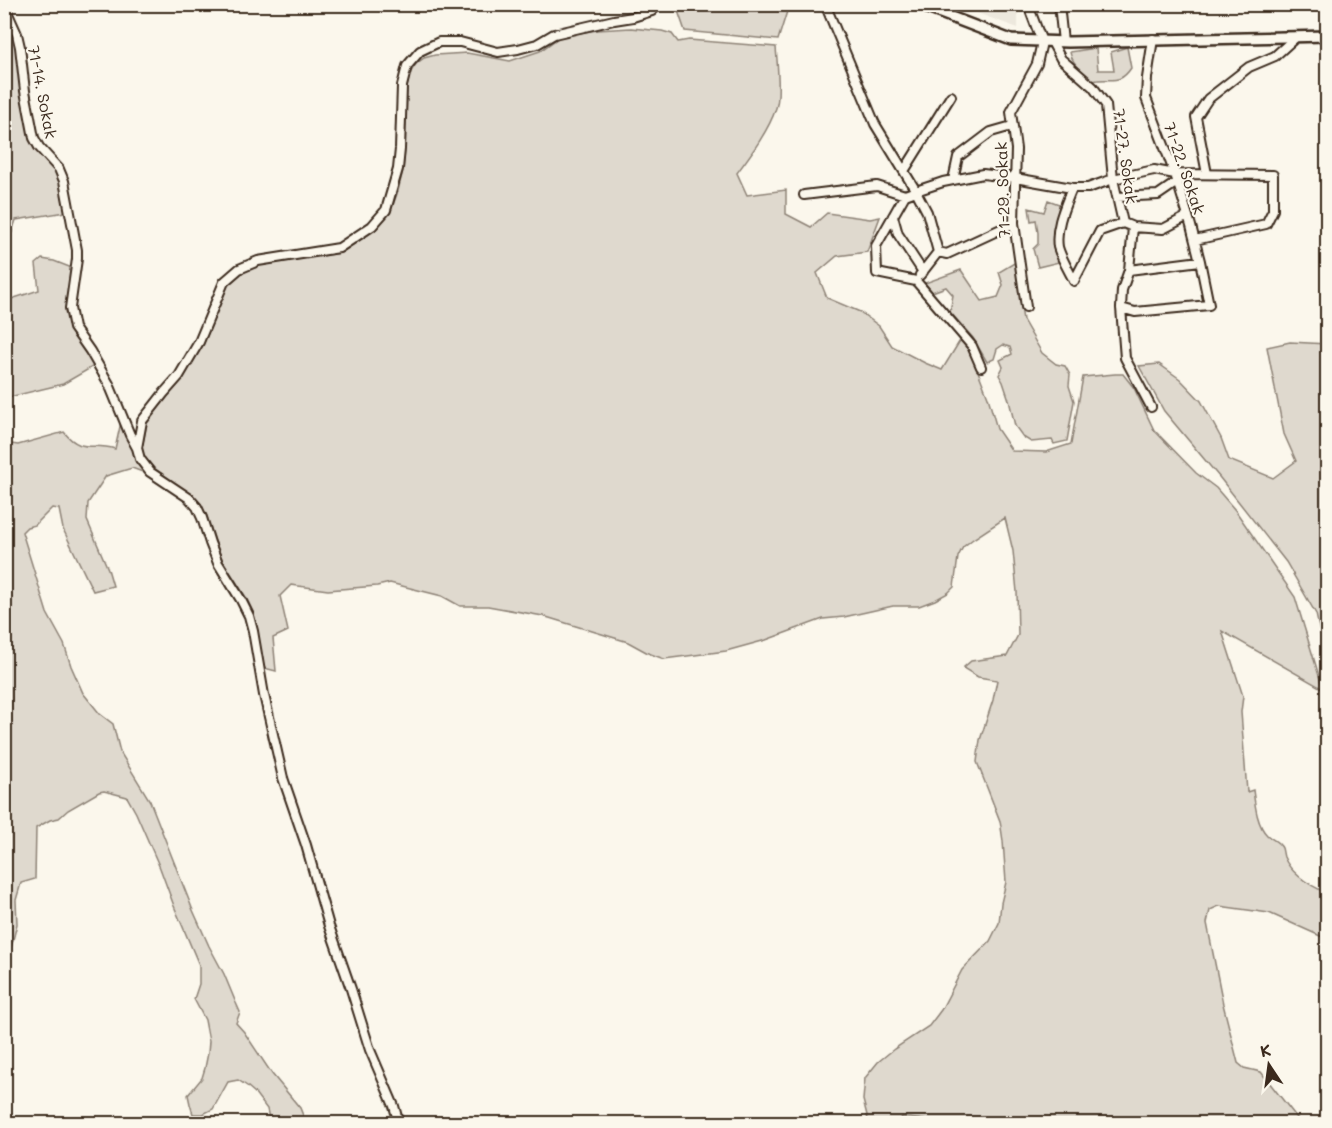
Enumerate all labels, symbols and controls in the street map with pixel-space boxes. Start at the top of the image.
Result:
street label: 71-14. Sokak [24,44,62,140]
street label: 71-27. Sokak [1109,107,1143,205]
street label: 71-22. Sokak [1159,119,1211,217]
street label: 71-29. Sokak [990,141,1014,239]
north arrow [1239,1035,1299,1095]
text: K [1258,1038,1273,1061]

